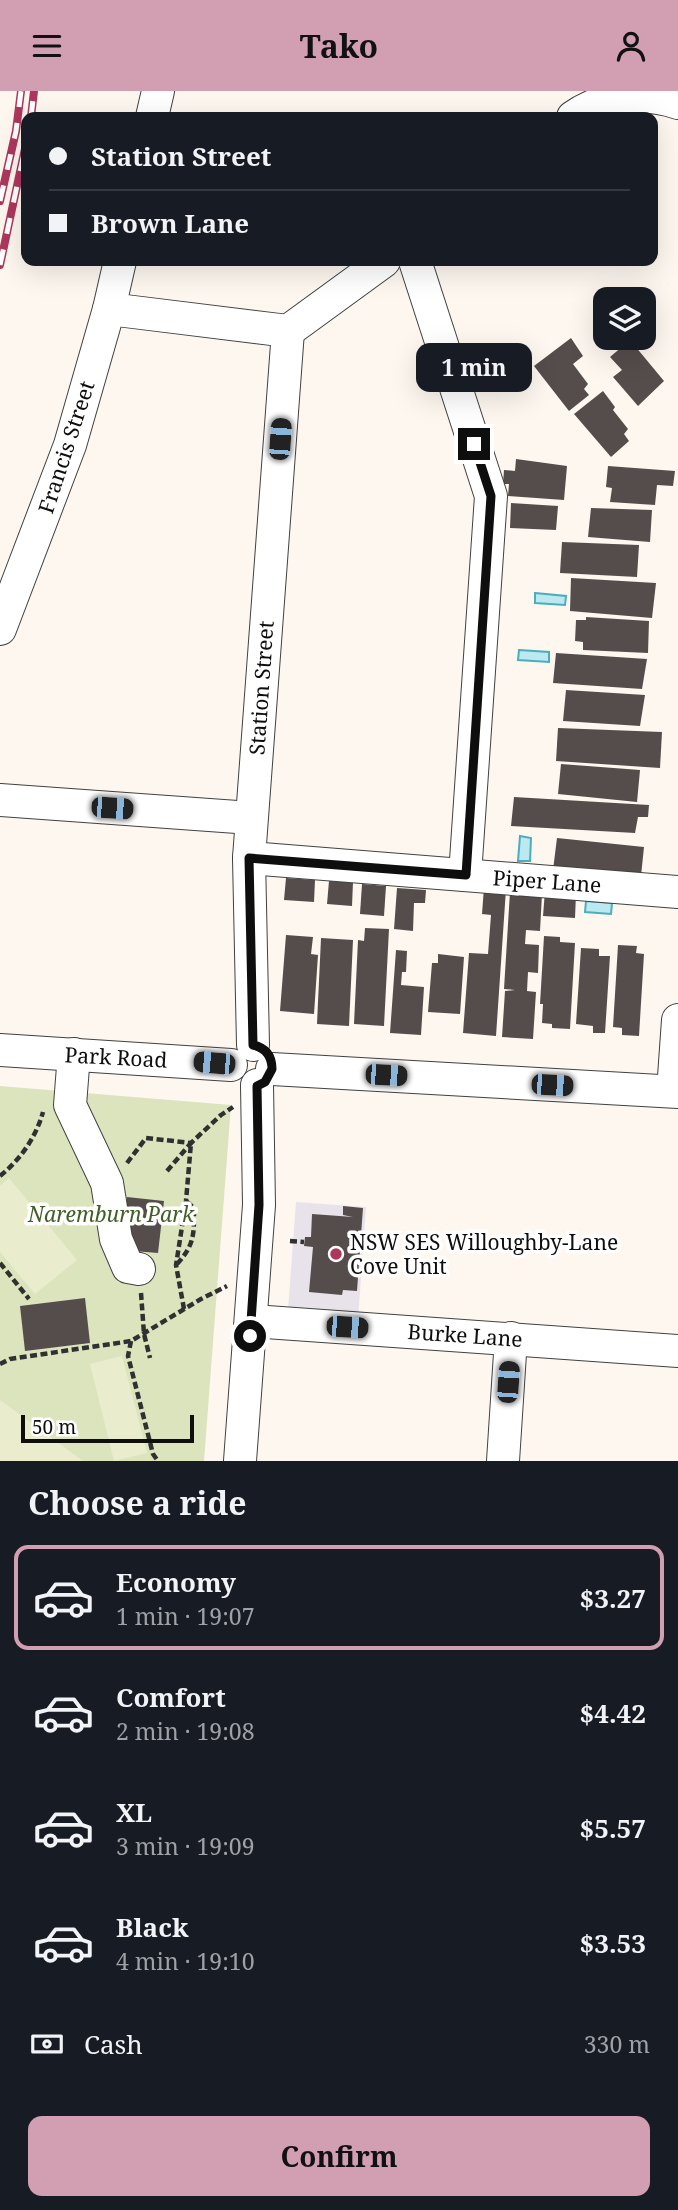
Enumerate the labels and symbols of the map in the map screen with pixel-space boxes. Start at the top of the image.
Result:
callout: 1 min [416,343,532,391]
street label: Francis Street [31,377,101,517]
car [269,417,292,461]
route end [458,428,490,460]
street label: Station Street [242,620,280,756]
car [91,796,134,820]
street label: Piper Lane [492,863,602,899]
street label: Park Road [64,1040,168,1074]
car [193,1051,236,1075]
car [365,1063,408,1087]
car [531,1073,574,1097]
park label: Naremburn Park [27,1200,195,1228]
place label: NSW SES Willoughby-Lane Cove Unit [350,1228,618,1280]
marker: NSW SES Willoughby-Lane Cove Unit [328,1246,344,1262]
car [326,1315,369,1339]
street label: Burke Lane [407,1317,523,1353]
route start [234,1320,266,1352]
car [497,1360,520,1404]
scale bar [21,1412,194,1444]

